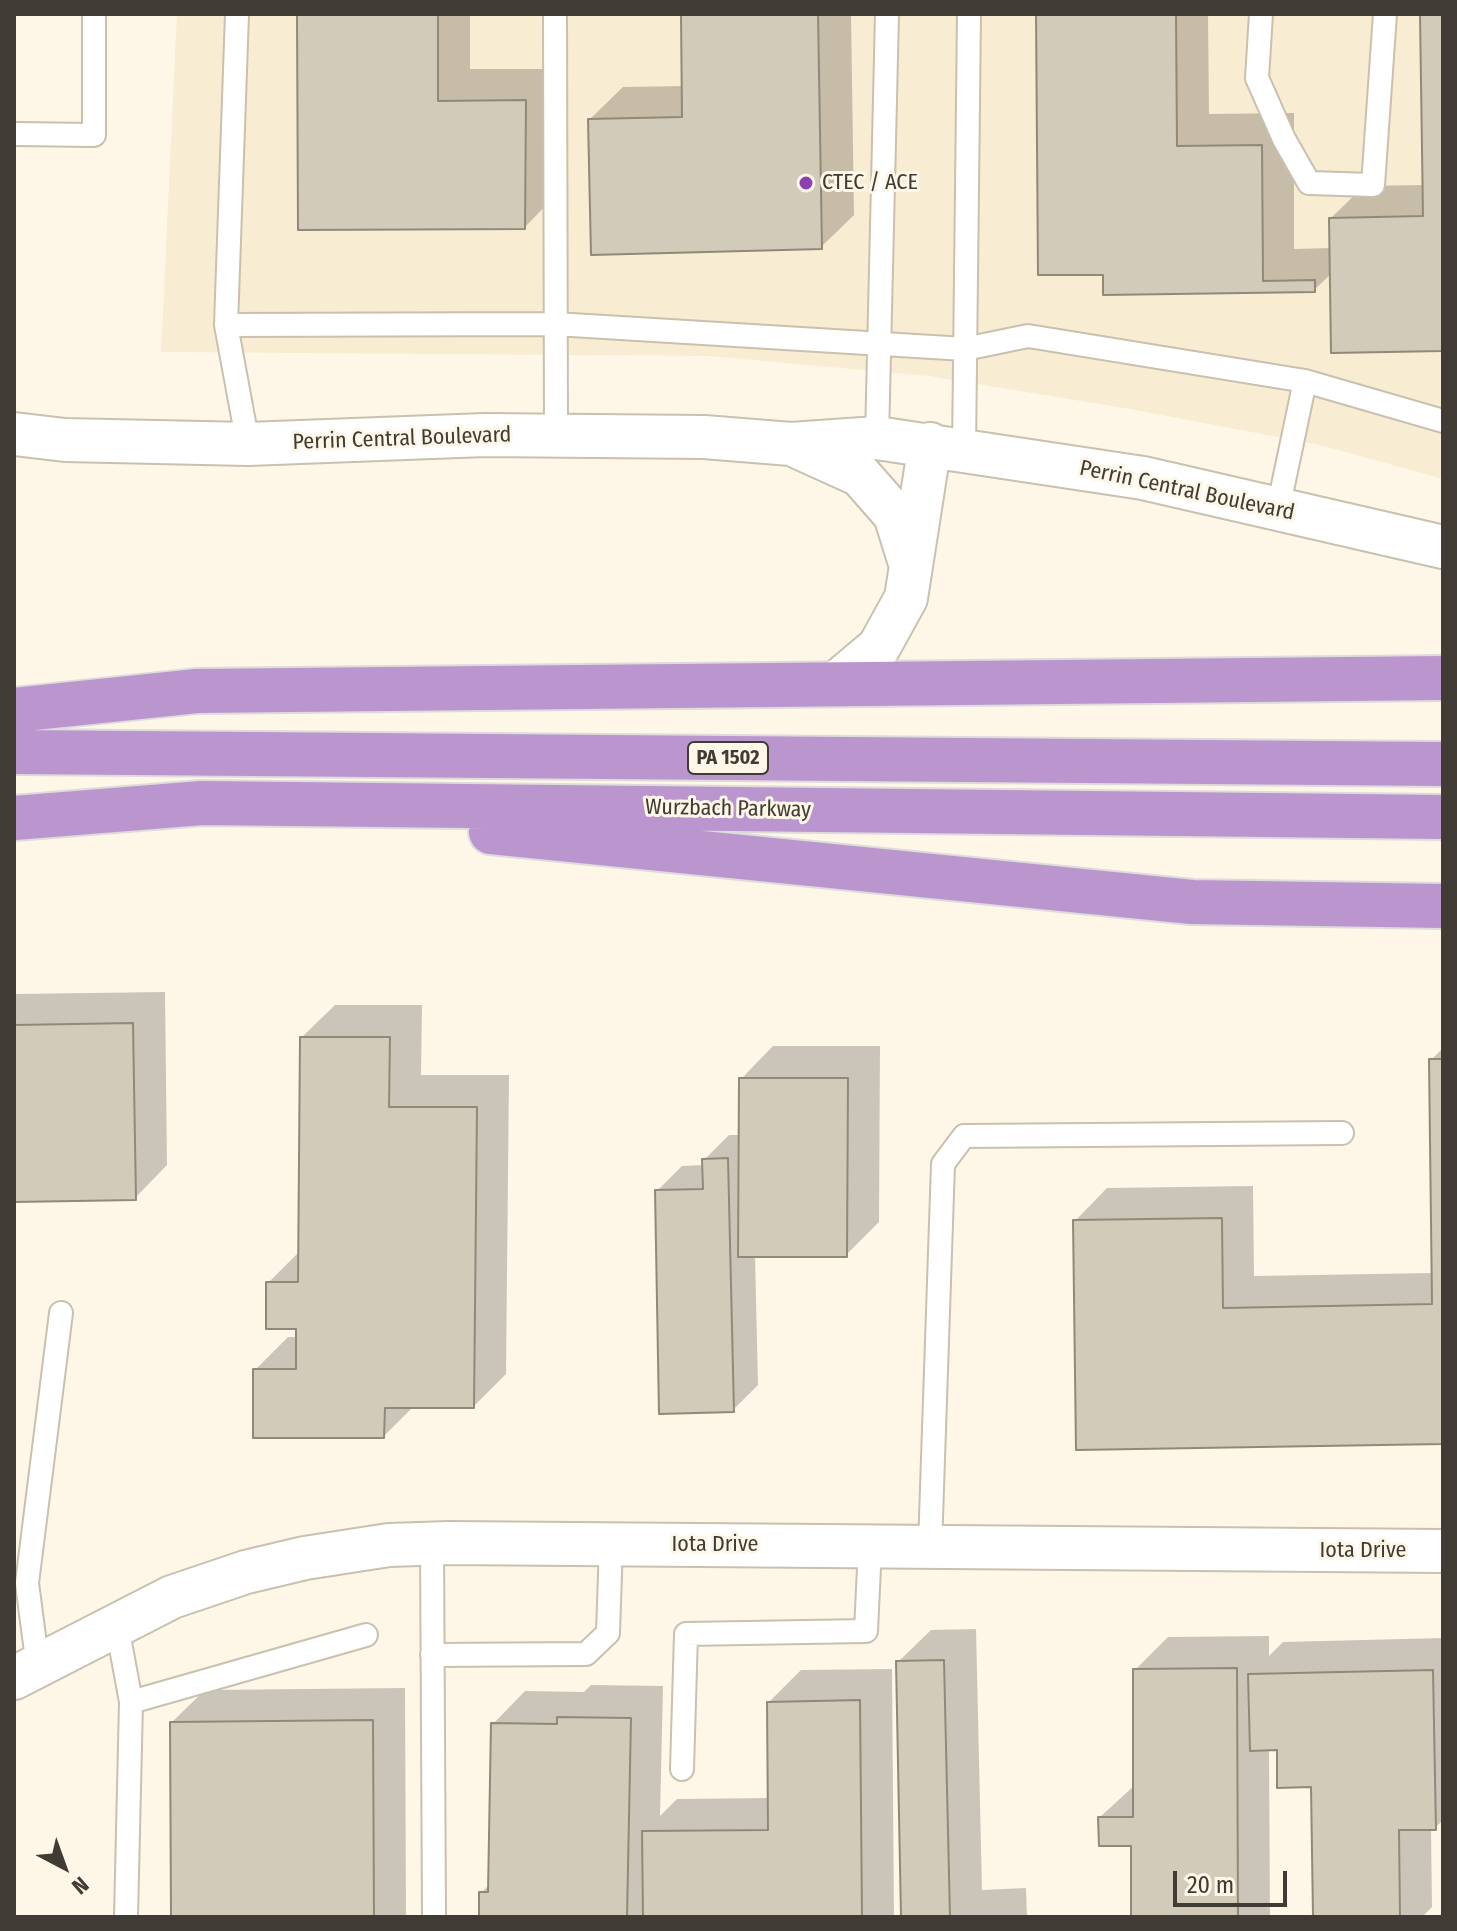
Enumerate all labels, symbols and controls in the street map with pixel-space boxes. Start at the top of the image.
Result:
place label: CTEC / ACE [822,170,918,196]
marker: CTEC / ACE [797,174,815,192]
street label: Perrin Central Boulevard [292,422,512,456]
street label: Perrin Central Boulevard [1077,455,1297,527]
road number: PA 1502 [688,742,768,774]
street label: Wurzbach Parkway [645,794,811,824]
street label: Iota Drive [672,1532,758,1558]
street label: Iota Drive [1320,1538,1406,1564]
north arrow [24,1827,104,1907]
scale bar [1177,1855,1291,1905]
text: N [66,1871,94,1900]
text: 20 m [1187,1871,1234,1899]

